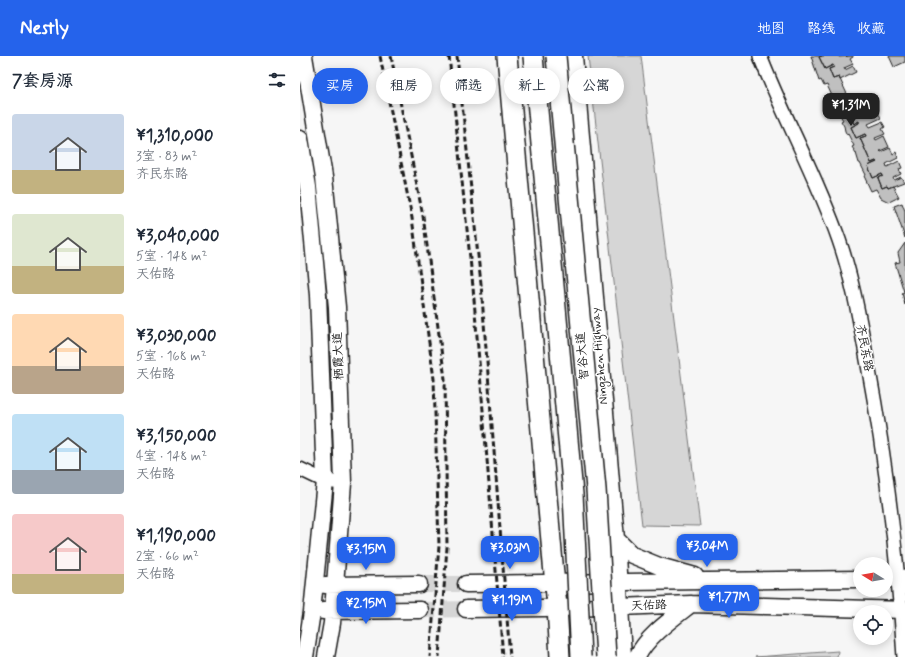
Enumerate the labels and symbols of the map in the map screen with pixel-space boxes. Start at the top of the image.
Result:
pin: ¥1.31M [818,93,884,127]
street label: Ningzhen Highway [588,307,613,405]
street label: 齐民东路 [852,323,876,373]
street label: 智谷大道 [573,331,593,381]
street label: 栖霞大道 [330,332,348,380]
pin: ¥3.04M [674,534,740,568]
pin: ¥3.03M [477,536,543,570]
pin: ¥3.15M [333,537,399,571]
north arrow [853,557,893,597]
pin: ¥1.77M [696,585,762,619]
pin: ¥1.19M [479,588,545,622]
pin: ¥2.15M [333,591,399,625]
street label: 天佑路 [631,597,667,615]

